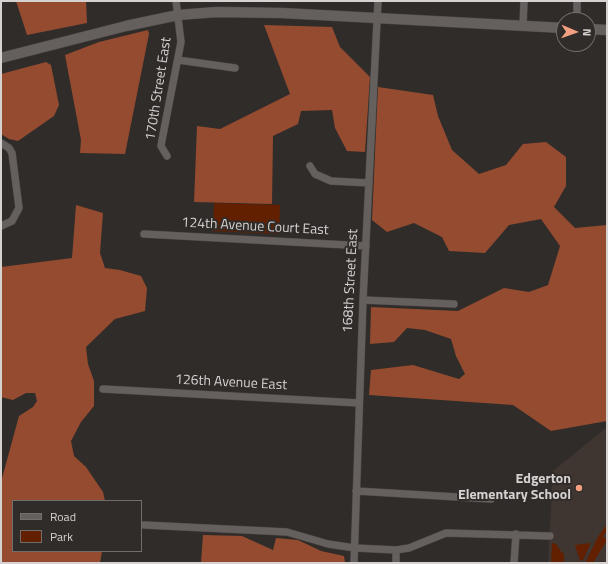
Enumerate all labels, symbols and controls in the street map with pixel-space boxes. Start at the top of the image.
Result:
north arrow [556,12,596,52]
text: N [579,28,595,36]
street label: 170th Street East [143,36,175,142]
street label: 124th Avenue Court East [181,215,329,239]
street label: 168th Street East [340,228,362,334]
street label: 126th Avenue East [175,372,287,394]
place label: Edgerton Elementary School [458,472,571,504]
marker: Edgerton Elementary School [574,483,584,493]
legend [12,500,142,552]
text: Road [50,507,76,526]
text: Park [50,527,73,546]

